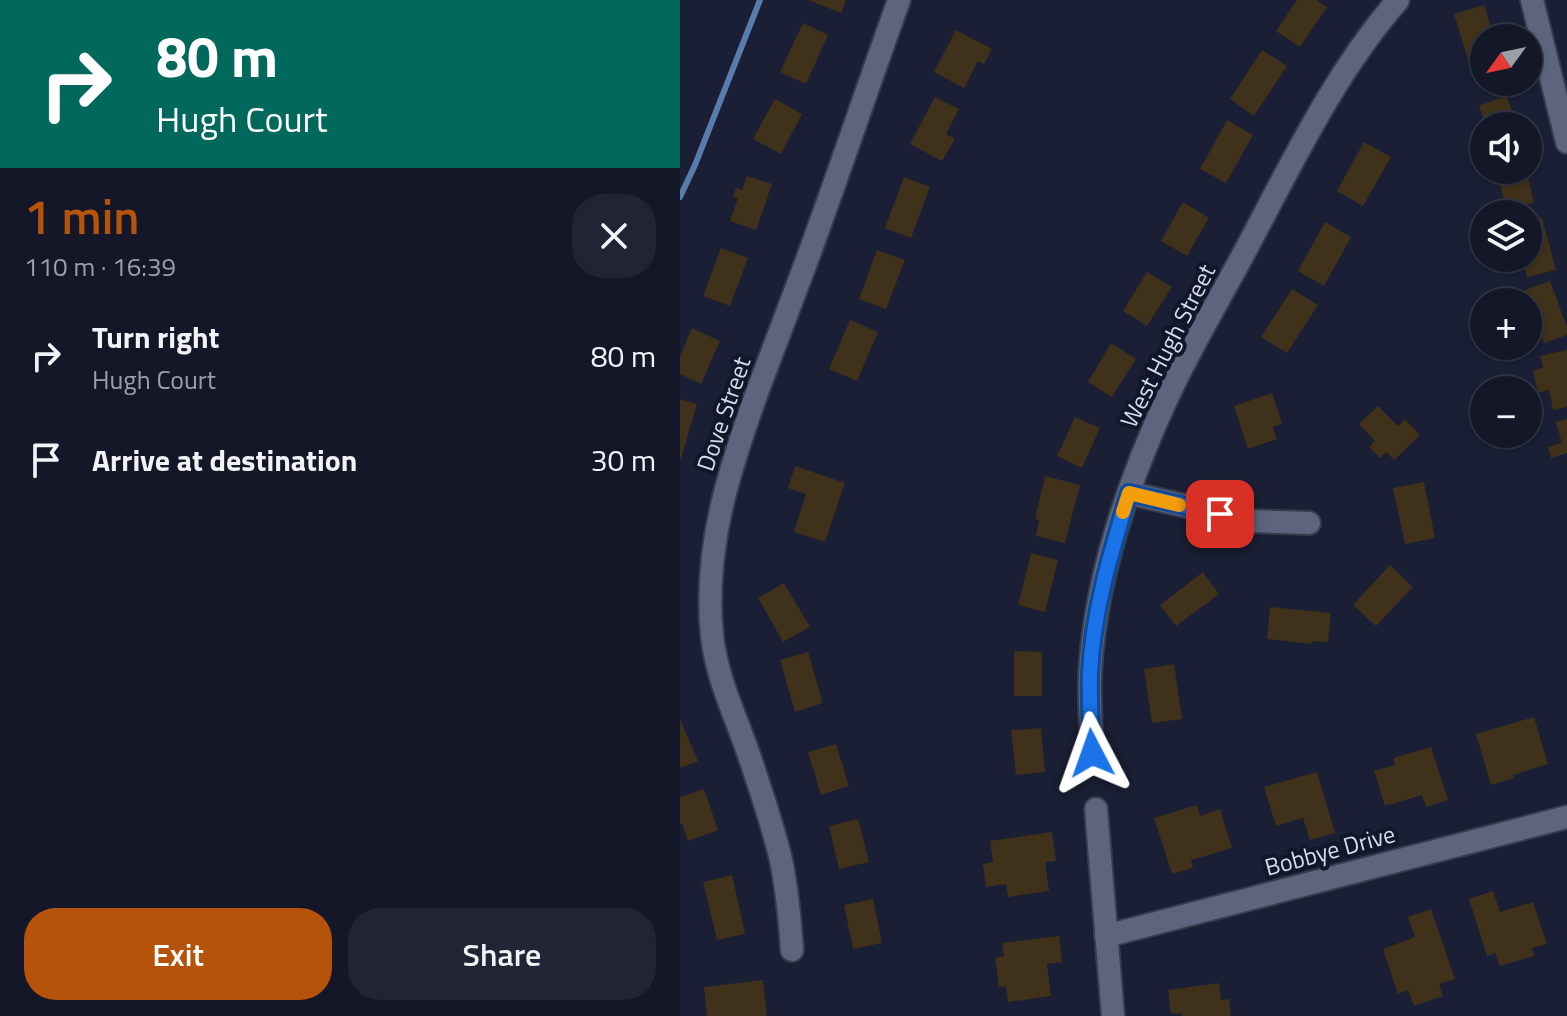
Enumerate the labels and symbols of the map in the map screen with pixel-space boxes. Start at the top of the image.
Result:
north arrow [1470,24,1542,96]
street label: West Hugh Street [1110,257,1224,434]
street label: Dove Street [687,351,760,476]
pin [1186,480,1254,548]
position arrow [1050,711,1134,795]
street label: Bobbye Drive [1260,815,1399,885]

